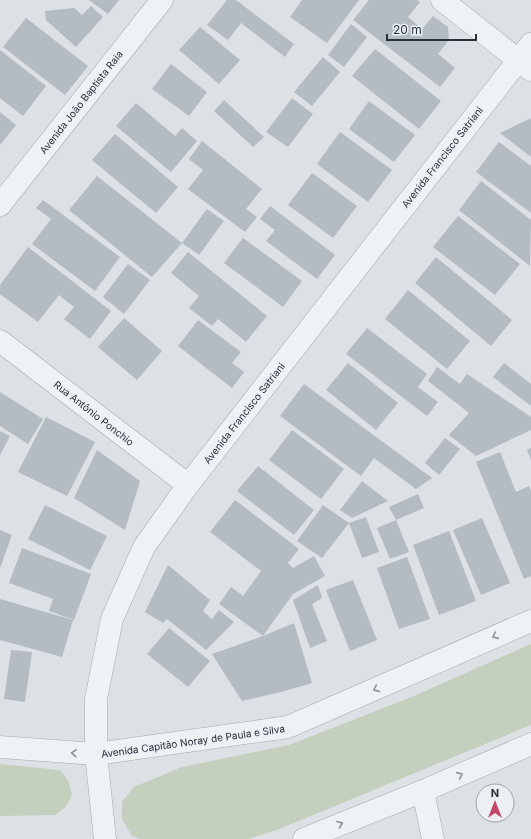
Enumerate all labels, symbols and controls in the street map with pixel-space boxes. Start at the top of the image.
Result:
scale bar [387,16,476,42]
text: 20 m [393,22,422,37]
street label: Avenida João Baptista Raia [37,48,125,156]
street label: Avenida Francisco Satriani [399,104,485,210]
street label: Avenida Francisco Satriani [201,360,287,466]
street label: Rua Antônio Ponchio [52,378,136,448]
one-way arrow [492,631,500,639]
one-way arrow [373,684,381,692]
street label: Avenida Capitão Noray de Paula e Silva [100,722,286,760]
one-way arrow [71,748,77,757]
one-way arrow [456,772,464,780]
north arrow [475,783,515,823]
text: N [491,786,499,800]
one-way arrow [337,821,344,829]

